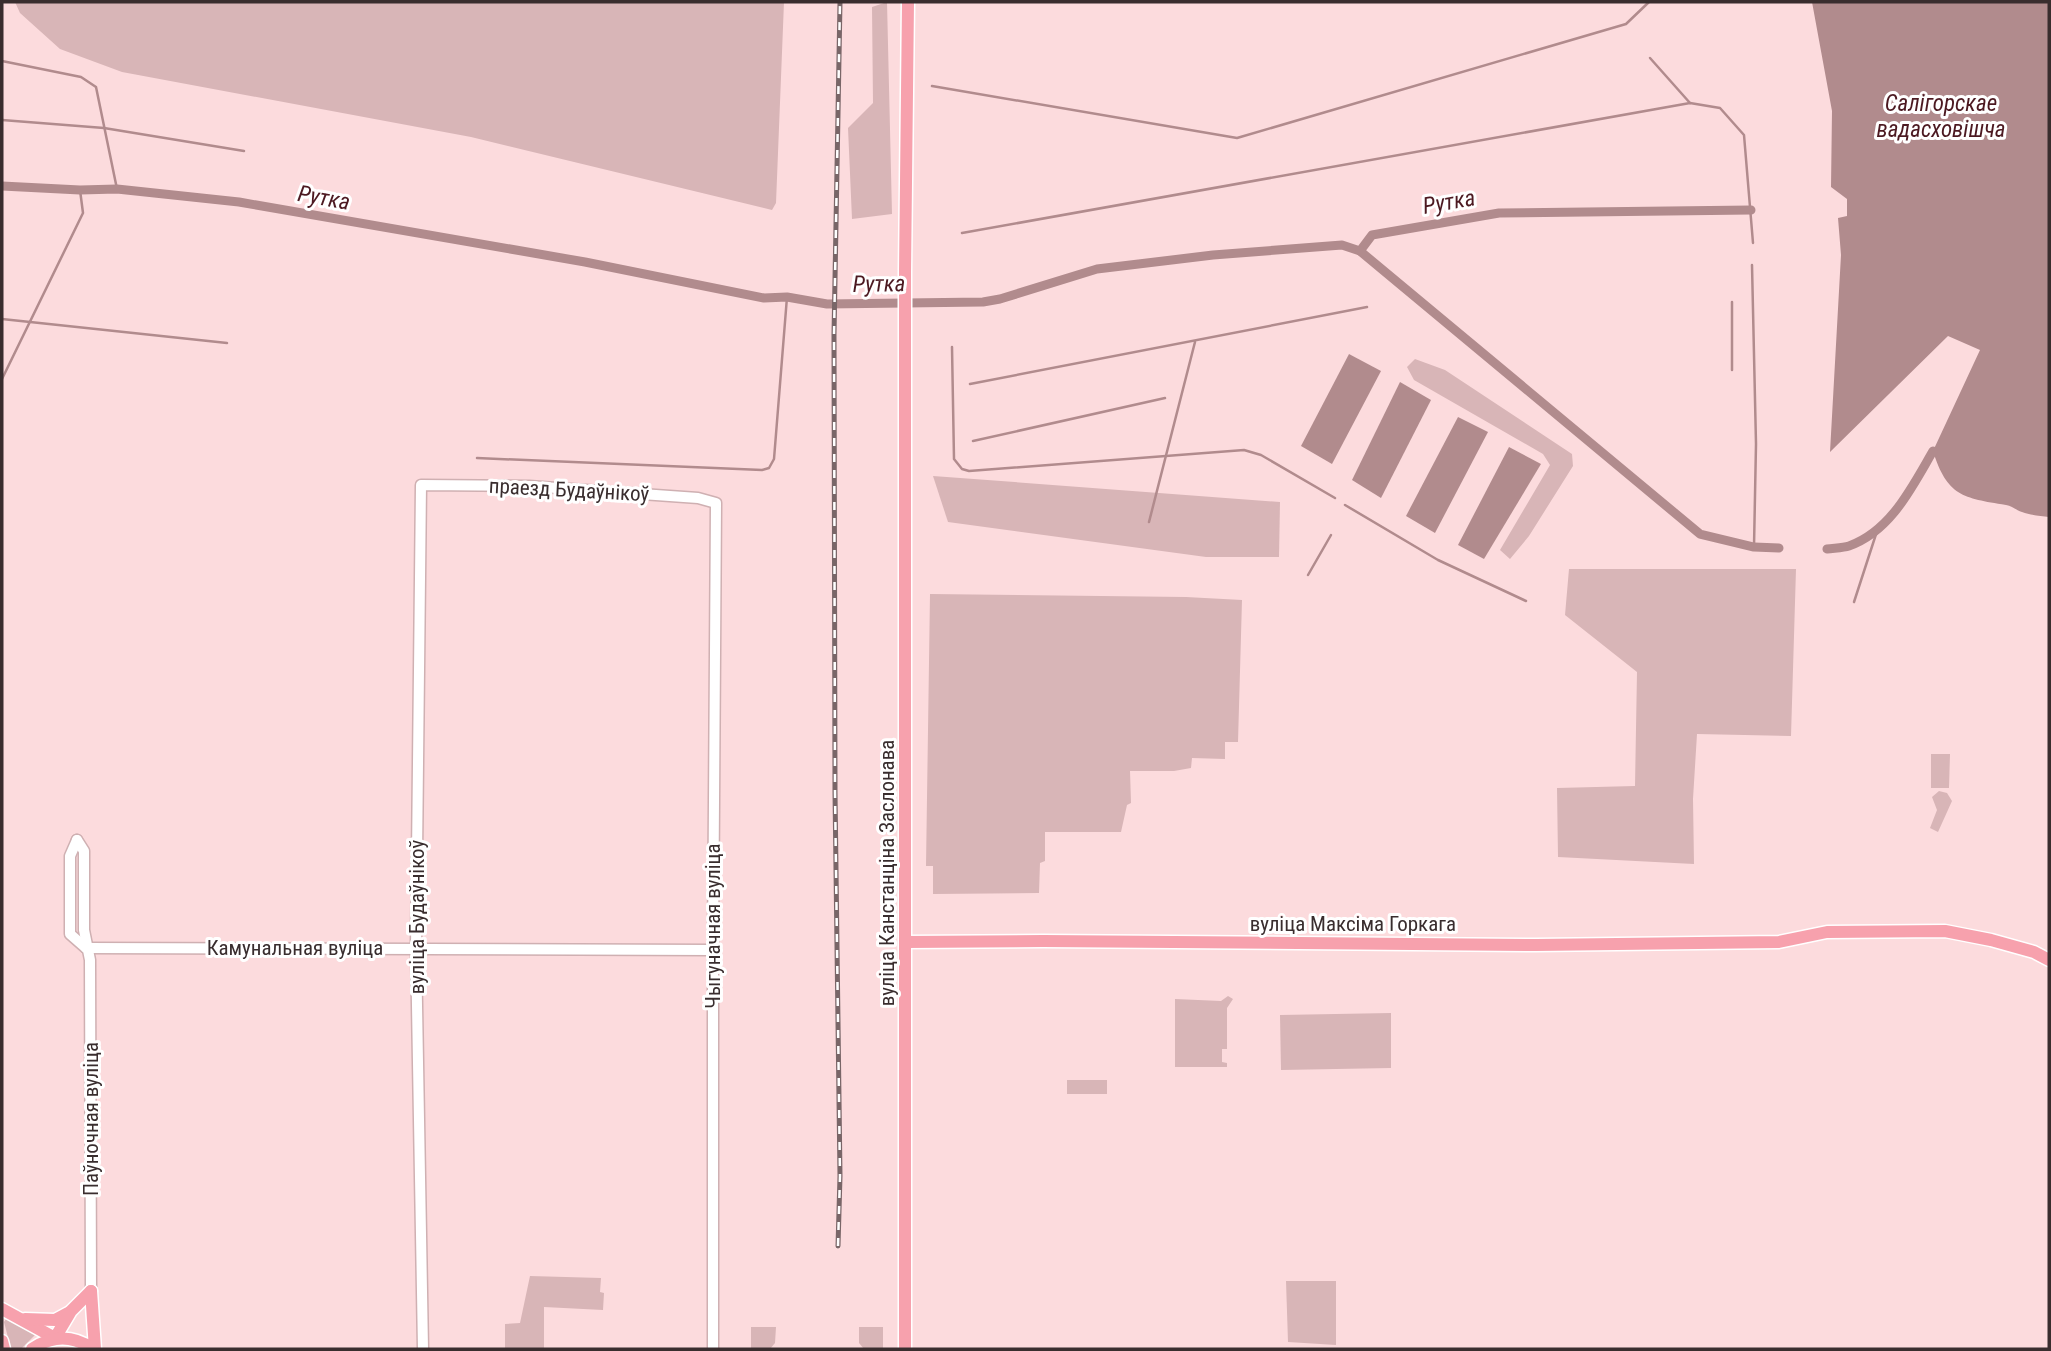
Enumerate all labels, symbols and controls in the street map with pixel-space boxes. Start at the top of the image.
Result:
water label: Салігорскае вадасховішча [1876,90,2006,143]
water label: Рутка [296,180,352,216]
water label: Рутка [1421,184,1477,220]
water label: Рутка [852,270,906,298]
street label: праезд Будаўнікоў [488,474,650,506]
street label: вуліца Канстанціна Заслонава [875,740,899,1006]
street label: вуліца Будаўнікоў [405,840,429,994]
street label: Чыгуначная вуліца [701,843,725,1009]
street label: вуліца Максіма Горкага [1250,912,1456,936]
street label: Камунальная вуліца [207,936,383,960]
street label: Паўночная вуліца [79,1042,103,1196]

